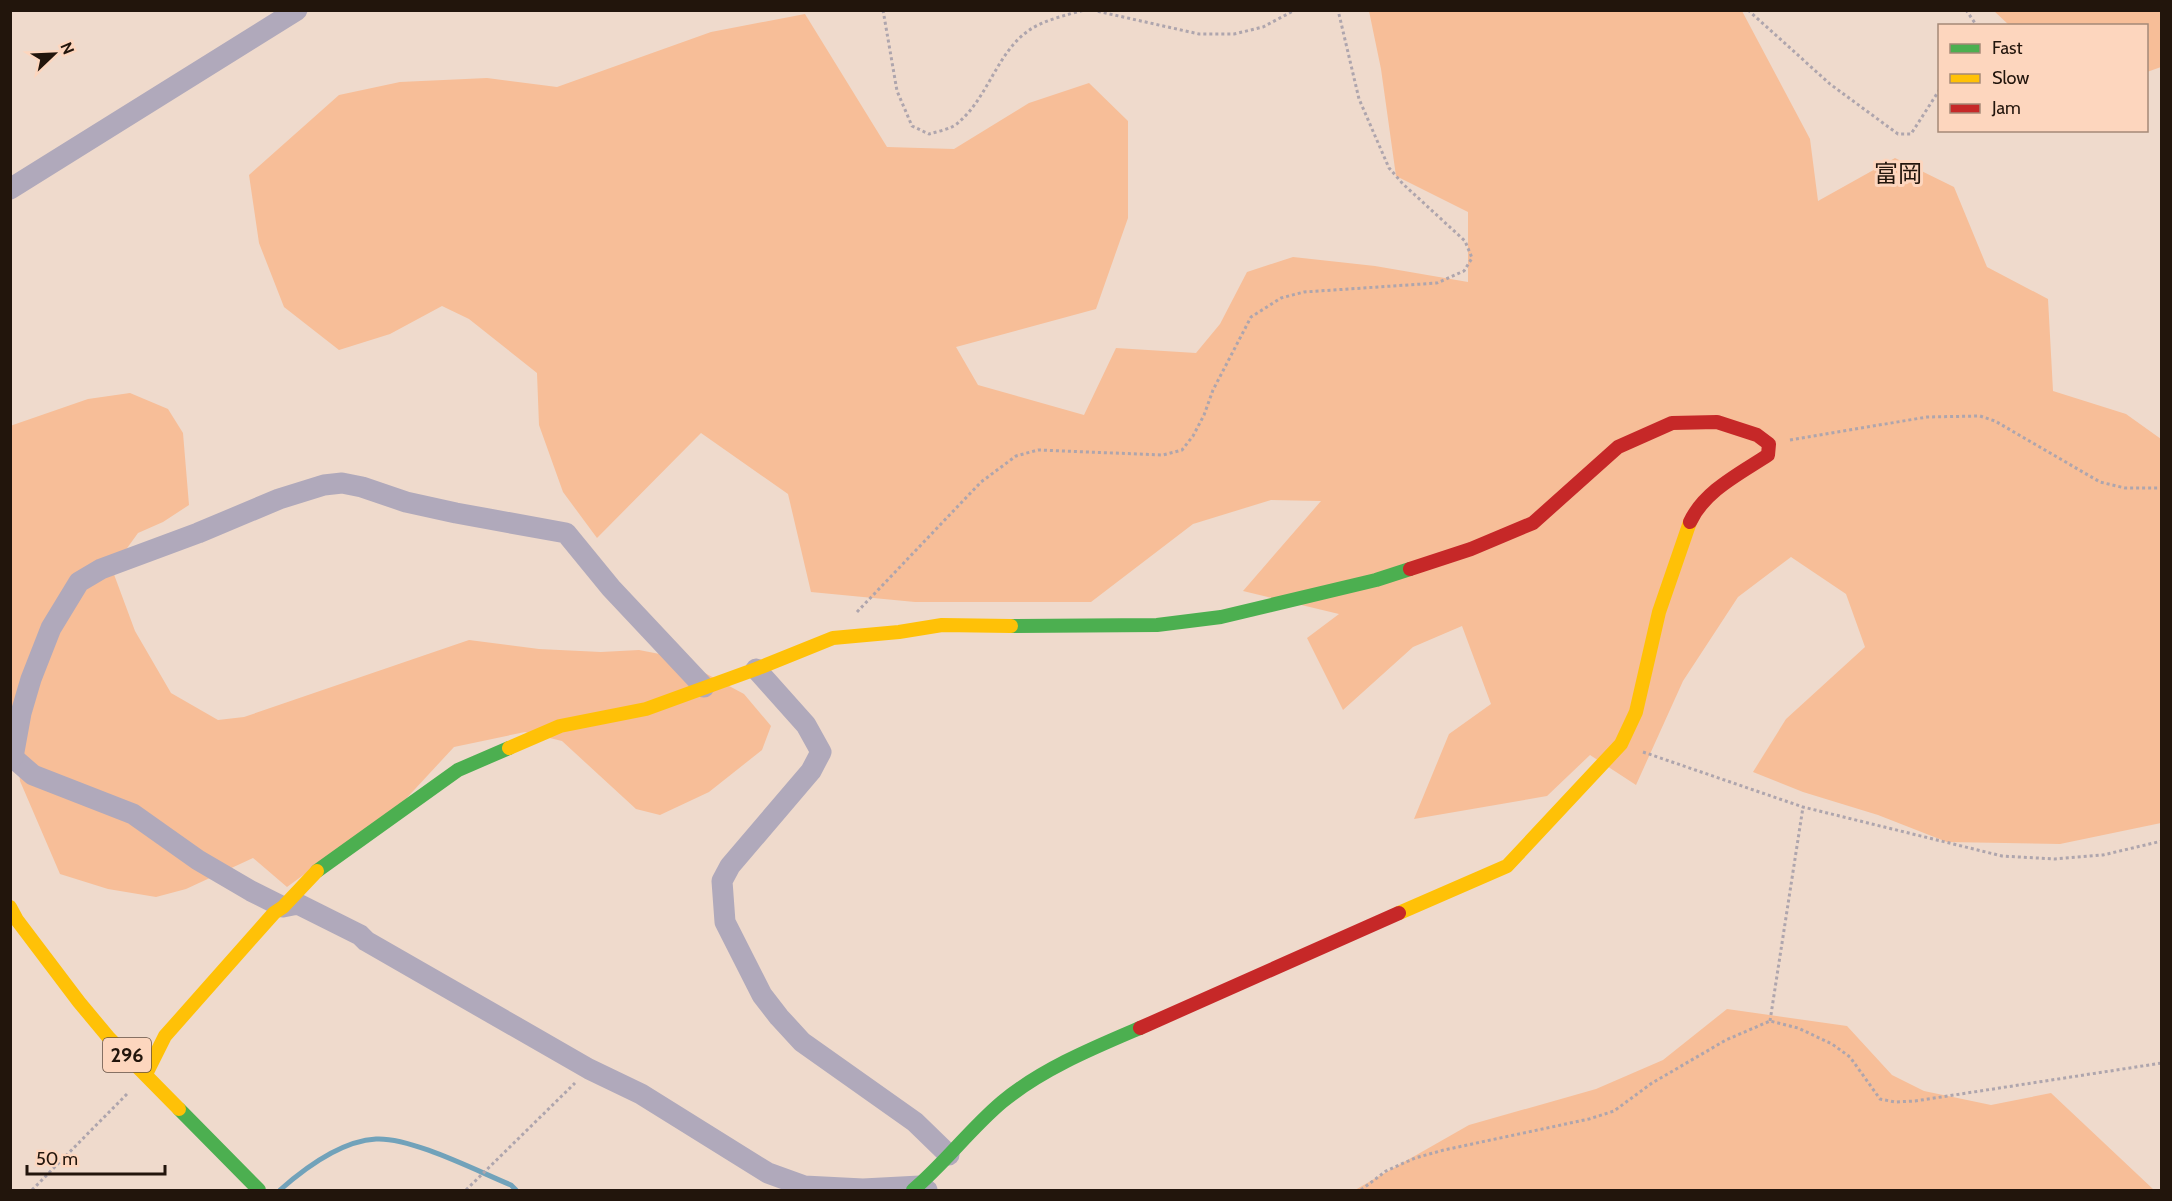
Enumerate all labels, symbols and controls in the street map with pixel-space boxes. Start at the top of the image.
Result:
north arrow [24,24,84,84]
legend [1938,24,2148,132]
text: Fast [1992,37,2023,59]
text: N [56,39,78,57]
text: Slow [1992,67,2029,89]
text: Jam [1991,97,2021,119]
district label: 富岡 [1874,159,1922,188]
road number: 296 [103,1038,151,1072]
scale bar [27,1138,165,1176]
text: 50 m [36,1148,78,1170]

